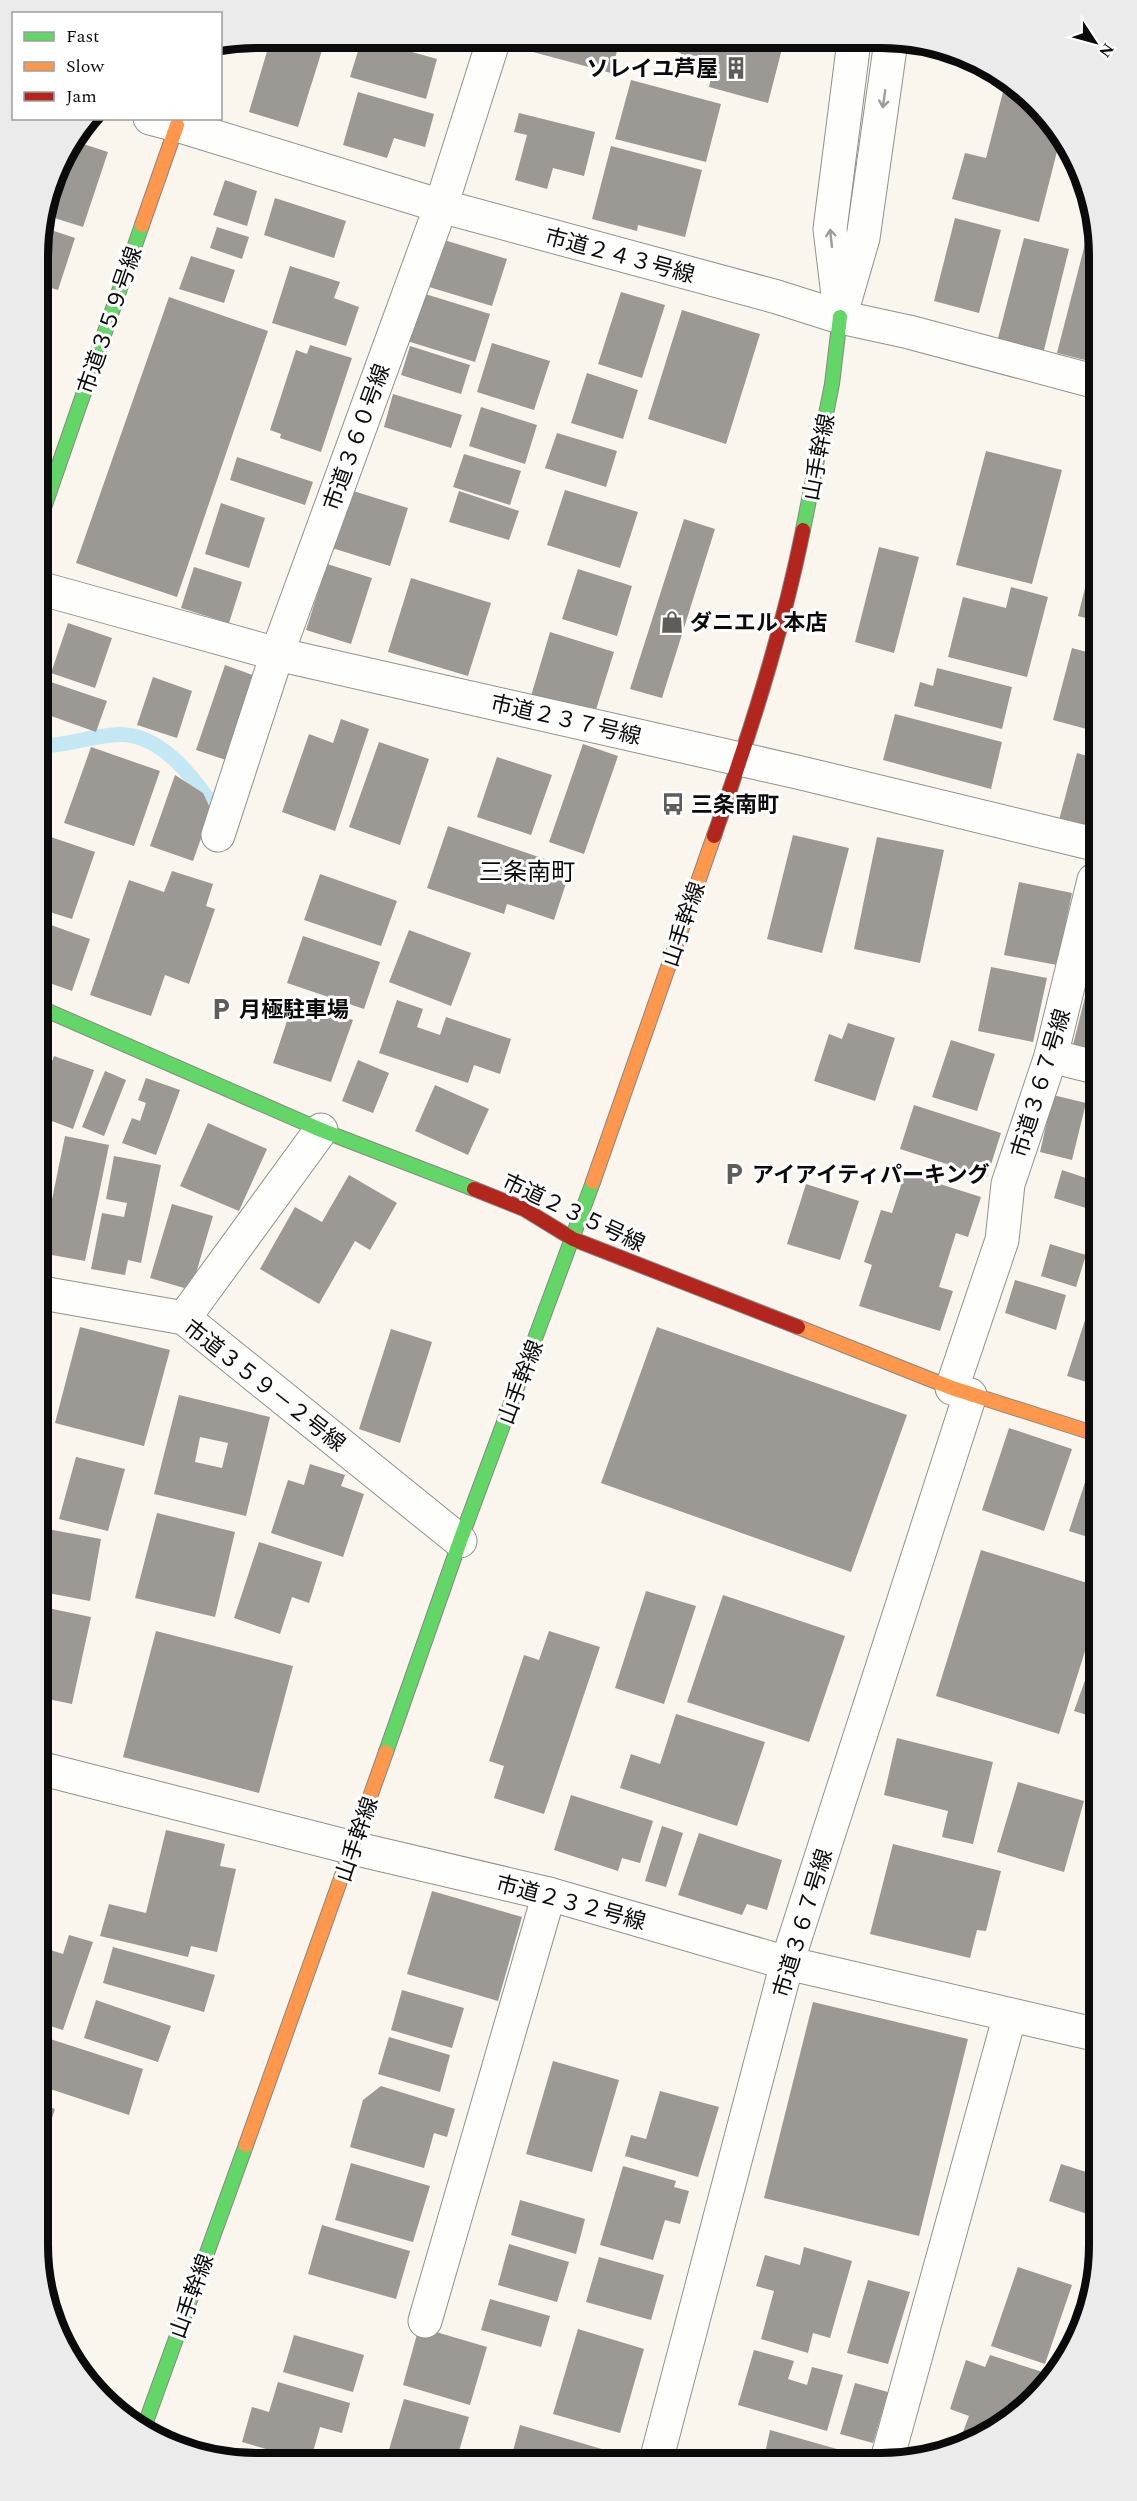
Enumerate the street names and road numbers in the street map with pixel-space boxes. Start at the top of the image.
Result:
street label: 市道２４３号線 [541,221,698,292]
street label: 市道３５９号線 [70,242,151,399]
street label: 市道３６０号線 [316,360,399,516]
street label: 山手幹線 [795,411,844,504]
street label: 市道２３７号線 [487,687,644,754]
street label: 山手幹線 [654,878,714,971]
street label: 市道３６７号線 [1003,1005,1080,1162]
street label: 市道２３５号線 [497,1166,650,1261]
street label: 市道３５９－２号線 [176,1312,352,1460]
street label: 山手幹線 [490,1336,553,1430]
street label: 山手幹線 [327,1793,387,1886]
street label: 市道３６７号線 [765,1845,842,2002]
street label: 市道２３２号線 [492,1868,649,1939]
street label: 山手幹線 [162,2250,223,2344]

